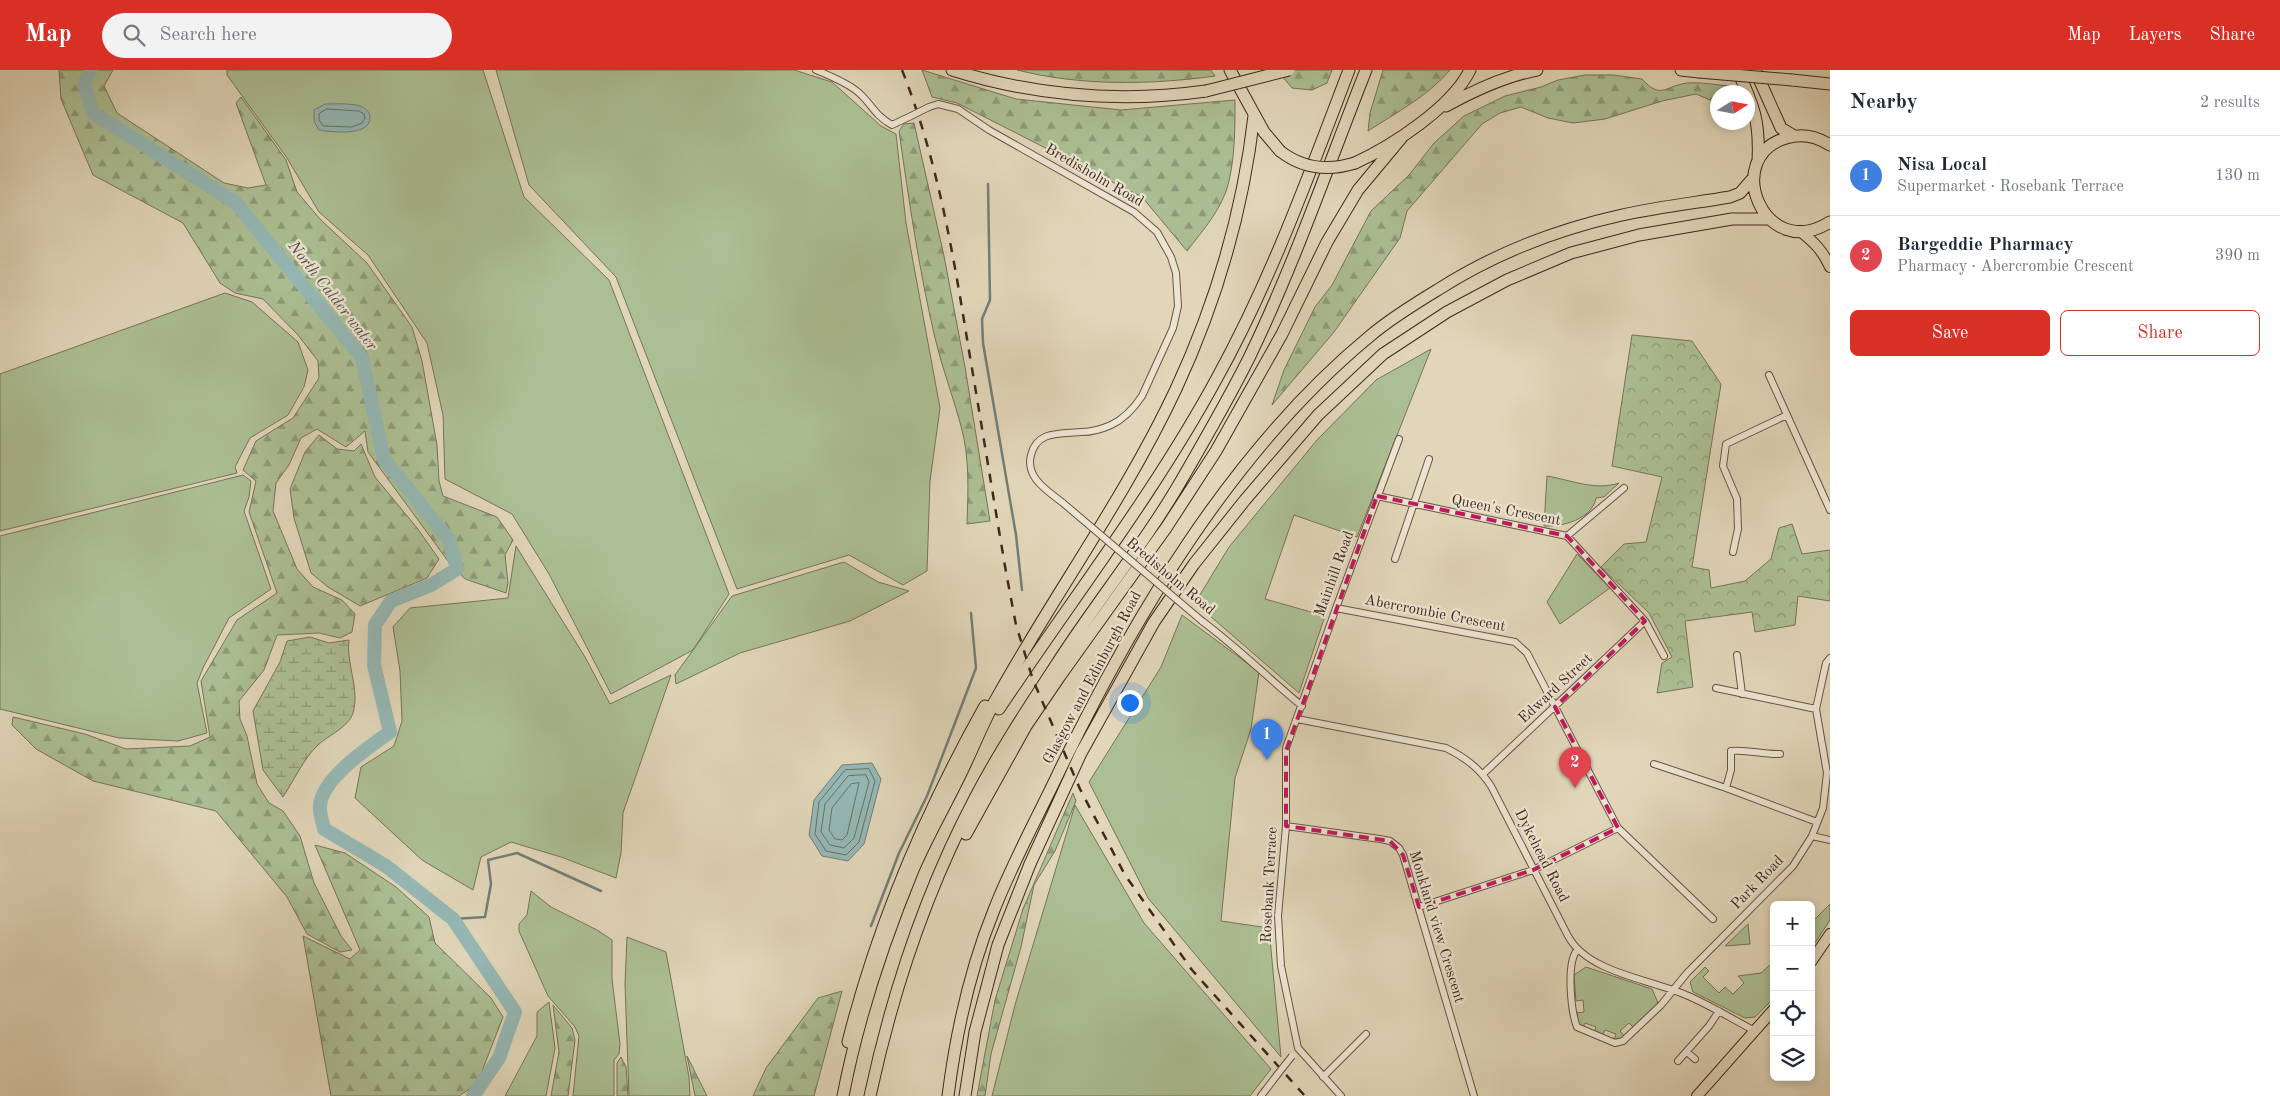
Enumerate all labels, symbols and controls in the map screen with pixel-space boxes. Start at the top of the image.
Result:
search box [102,13,452,58]
icon: search [120,21,148,49]
text: Map [25,23,72,47]
text: Search here [160,26,257,45]
text: Map [2067,26,2101,44]
text: Layers [2129,26,2181,44]
text: Share [2209,26,2255,44]
north arrow [1710,85,1755,130]
text: Nearby [1850,92,1918,113]
text: 2 results [2200,95,2260,111]
street label: Bredisholm Road [1042,142,1146,210]
text: Nisa Local [1897,156,1987,175]
text: 1 [1861,168,1871,184]
text: 130 m [2215,168,2260,184]
text: Supermarket · Rosebank Terrace [1897,179,2124,195]
text: Bargeddie Pharmacy [1897,236,2074,255]
water label: North Calder water [284,238,380,354]
text: 2 [1861,248,1871,264]
text: 390 m [2215,248,2260,264]
text: Pharmacy · Abercrombie Crescent [1897,259,2134,275]
button: Save [1850,310,2050,356]
button: Share [2060,310,2260,356]
street label: Queen's Crescent [1450,493,1562,529]
street label: Mainhill Road [1313,529,1358,619]
street label: Bredisholm Road [1123,536,1217,619]
street label: Glasgow and Edinburgh Road [1041,589,1145,767]
street label: Abercrombie Crescent [1363,593,1507,635]
street label: Edward Street [1516,651,1596,727]
your location [1117,690,1143,716]
pin: 1 [1251,719,1283,760]
pin: 2 [1559,747,1591,788]
street label: Dykehead Road [1511,807,1571,905]
street label: Rosebank Terrace [1259,826,1281,944]
street label: Monkland view Crescent [1406,849,1466,1005]
street label: Park Road [1729,853,1787,913]
map controls [1770,901,1815,1081]
button: + [1770,901,1815,946]
button: − [1770,946,1815,991]
button: locate [1770,991,1815,1036]
button: layers [1770,1036,1815,1081]

